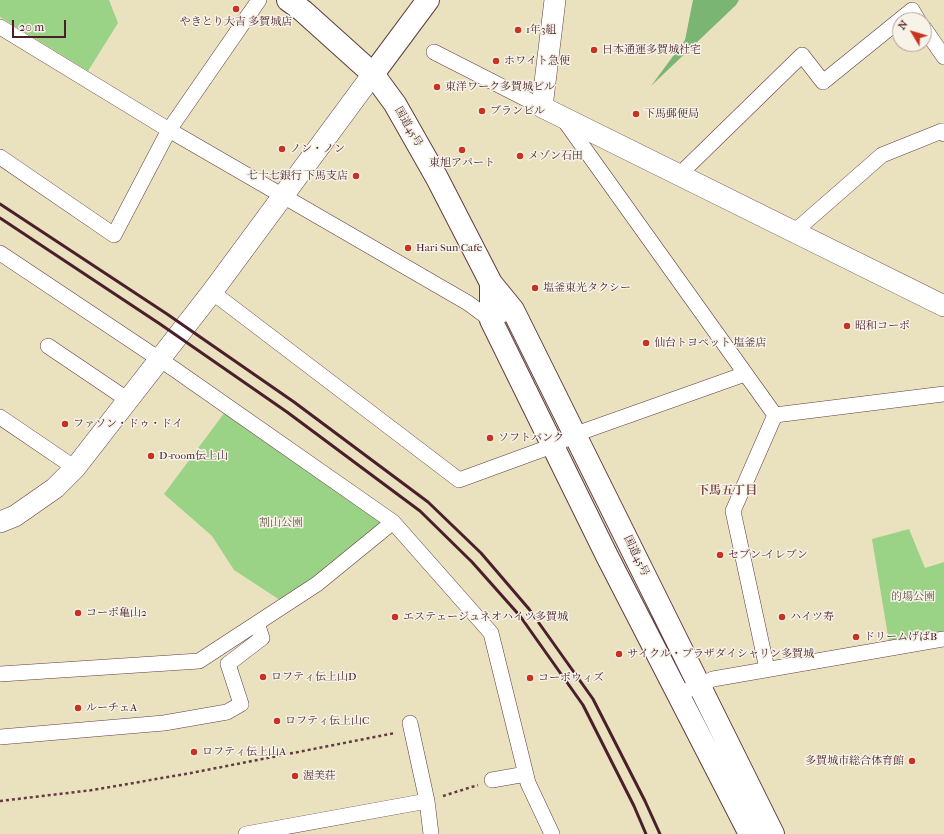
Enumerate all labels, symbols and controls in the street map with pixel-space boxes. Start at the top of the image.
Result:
marker: やきとり大吉 多賀城店 [231,4,241,14]
scale bar [14,12,68,38]
north arrow [892,12,932,52]
place label: やきとり大吉 多賀城店 [180,15,292,29]
text: N [895,18,911,32]
text: 20 m [19,20,44,34]
place label: 1年3組 [526,23,556,37]
marker: 1年3組 [513,25,523,35]
place label: 日本通運多賀城社宅 [602,43,701,57]
marker: 日本通運多賀城社宅 [589,45,599,55]
place label: ホワイト急便 [504,54,570,68]
marker: ホワイト急便 [491,56,501,66]
place label: 東洋ワーク多賀城ビル [445,80,555,94]
marker: 東洋ワーク多賀城ビル [432,82,442,92]
place label: ブランビル [490,104,545,118]
street label: 国道45号 [391,105,425,149]
marker: ブランビル [477,106,487,116]
place label: 下馬郵便局 [644,107,699,121]
marker: 下馬郵便局 [631,109,641,119]
place label: ノン・ノン [290,142,345,156]
marker: ノン・ノン [277,144,287,154]
marker: 東旭アパート [457,145,467,155]
place label: メゾン石田 [528,149,583,163]
marker: メゾン石田 [515,151,525,161]
place label: 東旭アパート [429,156,495,170]
place label: 七十七銀行 下馬支店 [247,169,348,183]
marker: 七十七銀行 下馬支店 [351,171,361,181]
place label: Hari Sun Cafe [416,241,482,255]
marker: Hari Sun Cafe [403,243,413,253]
place label: 塩釜東光タクシー [543,281,631,295]
marker: 塩釜東光タクシー [530,283,540,293]
place label: 昭和コーポ [855,319,910,333]
marker: 昭和コーポ [842,321,852,331]
place label: 仙台トヨペット 塩釜店 [654,336,766,350]
marker: 仙台トヨペット 塩釜店 [641,338,651,348]
place label: ファソン・ドゥ・ドイ [73,417,183,431]
marker: ファソン・ドゥ・ドイ [60,419,70,429]
place label: ソフトバンク [498,431,564,445]
marker: ソフトバンク [485,433,495,443]
place label: D-room伝上山 [159,449,228,463]
marker: D-room伝上山 [146,451,156,461]
district label: 下馬五丁目 [697,484,757,498]
park label: 割山公園 [259,516,303,530]
street label: 国道45号 [620,533,652,579]
place label: セブン-イレブン [728,548,808,562]
marker: セブン-イレブン [715,550,725,560]
park label: 的場公園 [891,590,935,604]
place label: コーポ亀山2 [86,606,147,620]
marker: コーポ亀山2 [73,608,83,618]
place label: エステェージュネオハイツ多賀城 [403,610,568,624]
place label: ハイツ寿 [790,610,834,624]
marker: エステェージュネオハイツ多賀城 [390,612,400,622]
marker: ハイツ寿 [777,612,787,622]
place label: ドリームげばB [864,630,937,644]
marker: ドリームげばB [851,632,861,642]
place label: サイクル・プラザダイシャリン多賀城 [627,647,814,661]
marker: サイクル・プラザダイシャリン多賀城 [614,649,624,659]
place label: ロフティ伝上山D [271,670,356,684]
place label: コーポウィズ [538,671,604,685]
marker: ロフティ伝上山D [258,672,268,682]
marker: コーポウィズ [525,673,535,683]
place label: ルーチェA [86,701,137,715]
marker: ルーチェA [73,703,83,713]
place label: ロフティ伝上山C [285,714,369,728]
marker: ロフティ伝上山C [272,716,282,726]
place label: ロフティ伝上山A [202,745,286,759]
marker: ロフティ伝上山A [189,747,199,757]
place label: 多賀城市総合体育館 [805,754,904,768]
marker: 多賀城市総合体育館 [907,756,917,766]
place label: 渥美荘 [303,769,336,783]
marker: 渥美荘 [290,771,300,781]

